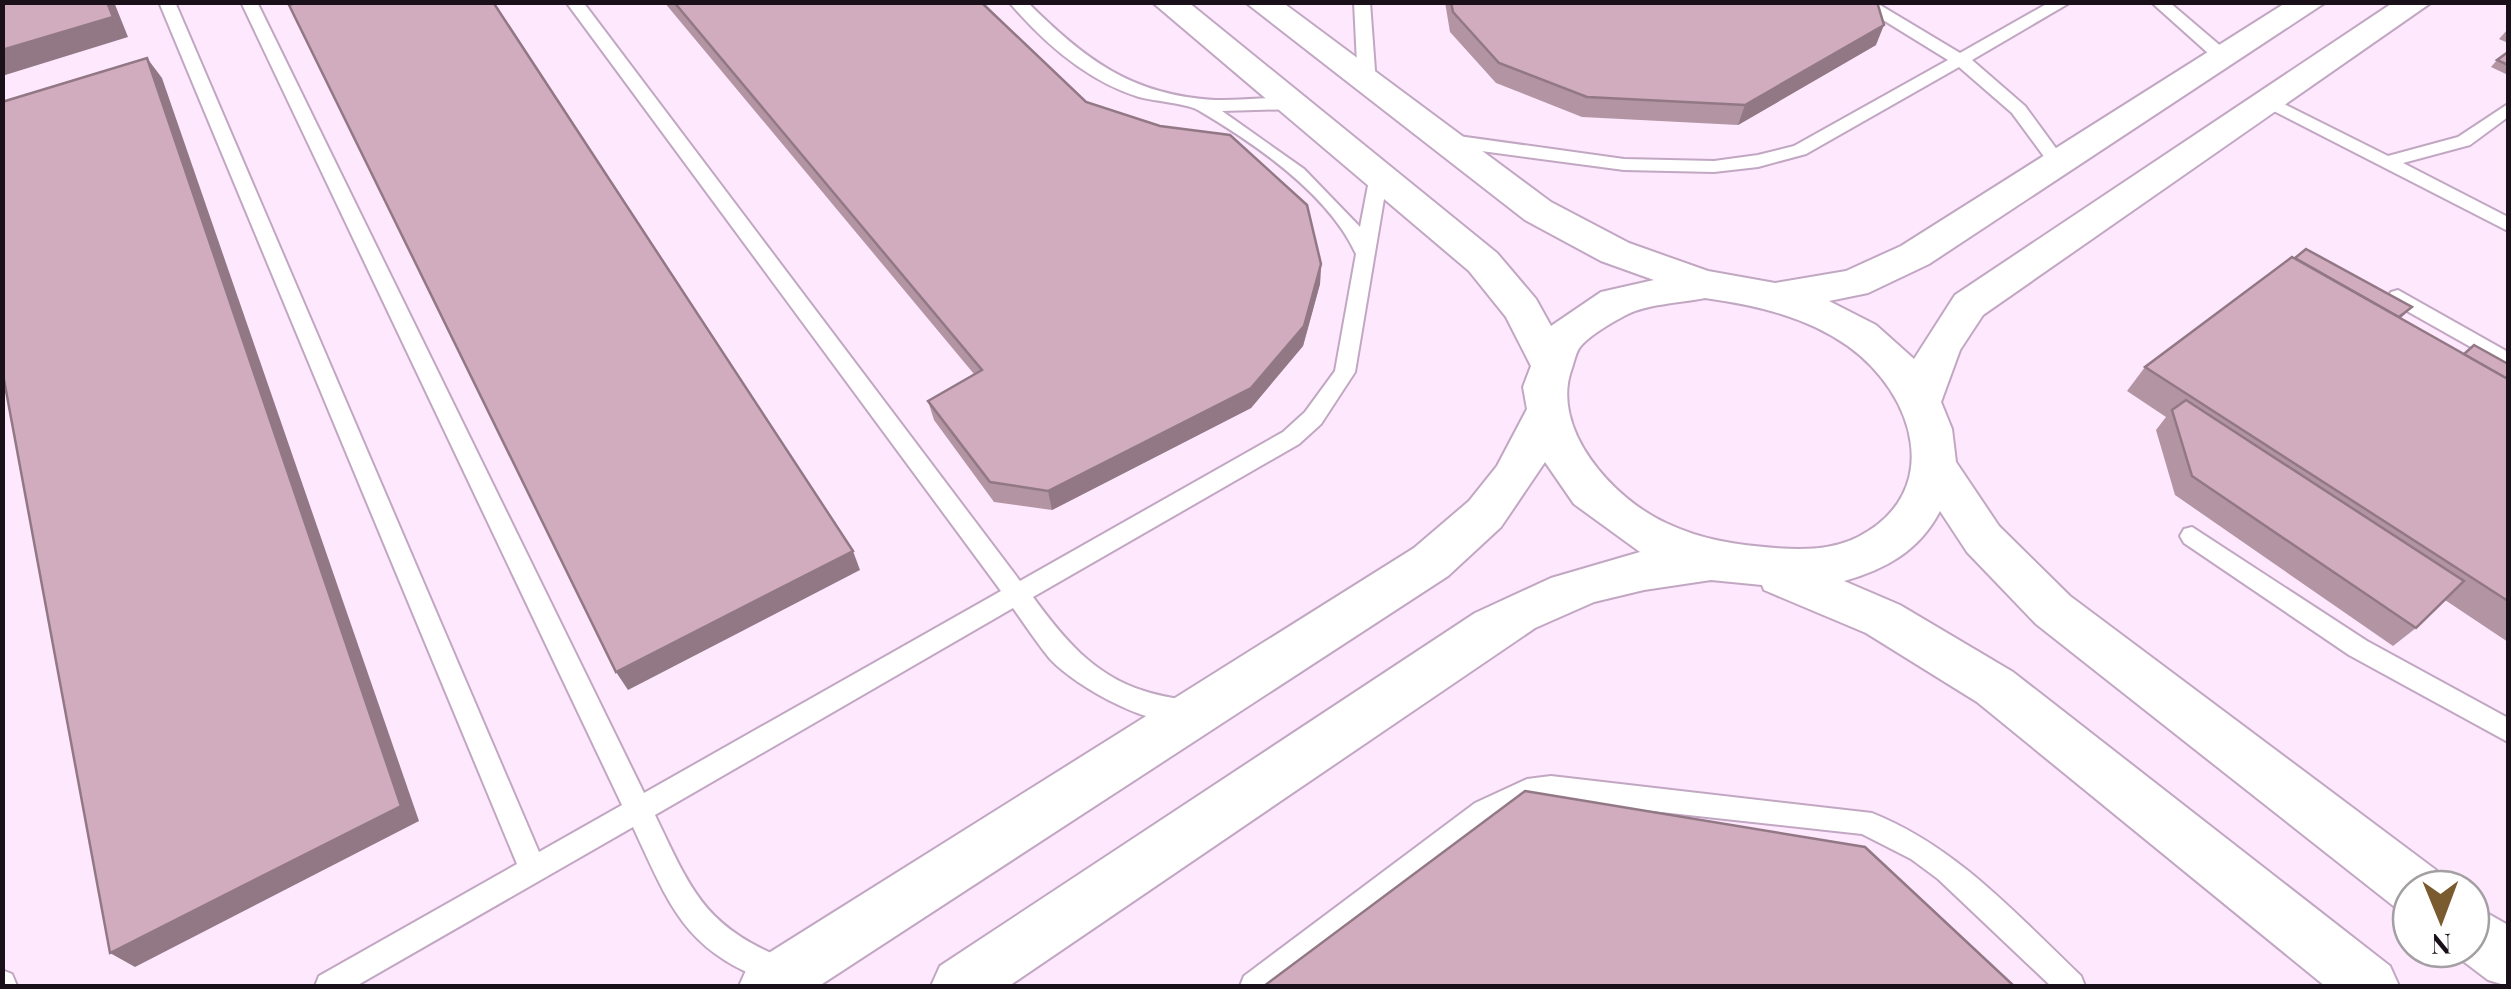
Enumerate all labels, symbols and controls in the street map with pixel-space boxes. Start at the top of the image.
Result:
north arrow [2391,869,2491,969]
text: N [2431,927,2452,964]

